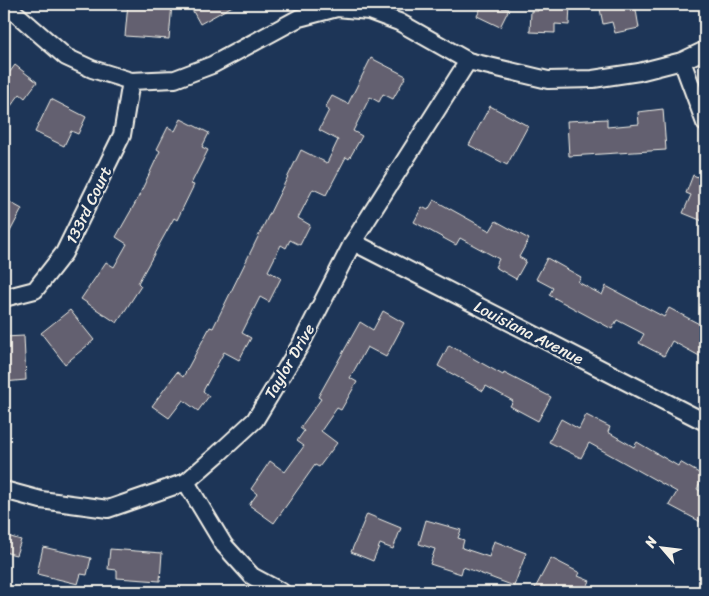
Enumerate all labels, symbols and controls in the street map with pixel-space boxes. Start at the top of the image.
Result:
street label: 133rd Court [57,161,120,249]
street label: Louisiana Avenue [469,292,589,373]
street label: Taylor Drive [256,318,323,405]
north arrow [636,524,686,574]
text: N [637,532,664,553]

